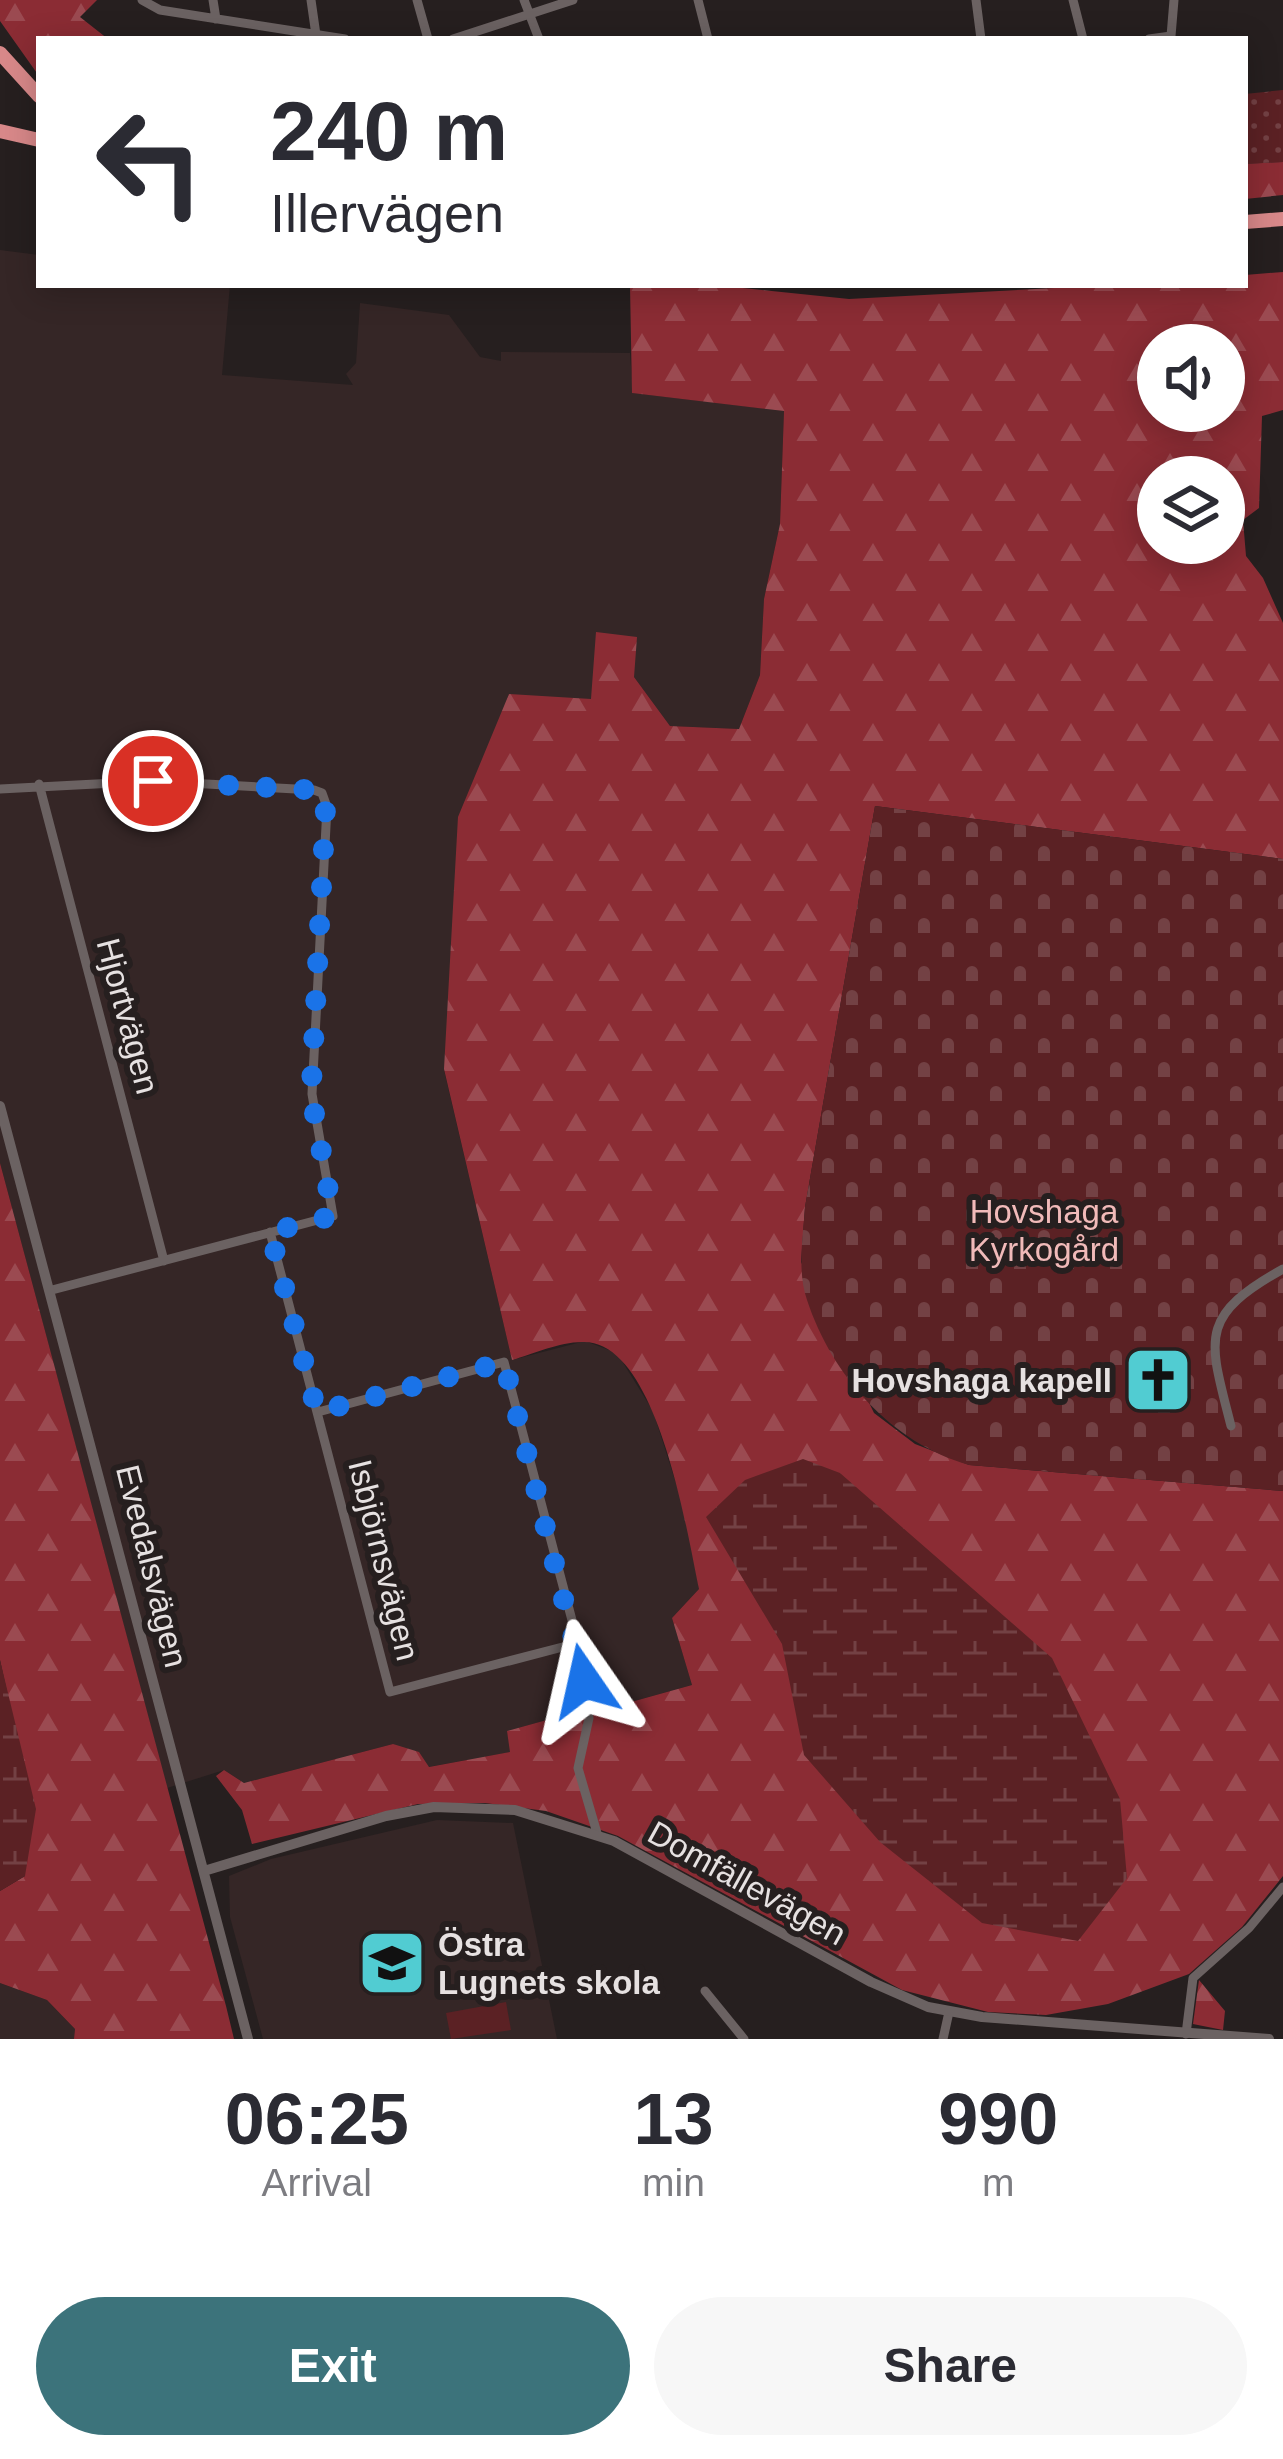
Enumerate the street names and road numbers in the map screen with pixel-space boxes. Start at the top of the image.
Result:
street label: Hjortvägen [89,934,167,1098]
street label: Isbjörnsvägen [341,1456,427,1664]
street label: Evedalsvägen [109,1461,195,1671]
street label: Domfällevägen [642,1813,852,1953]

